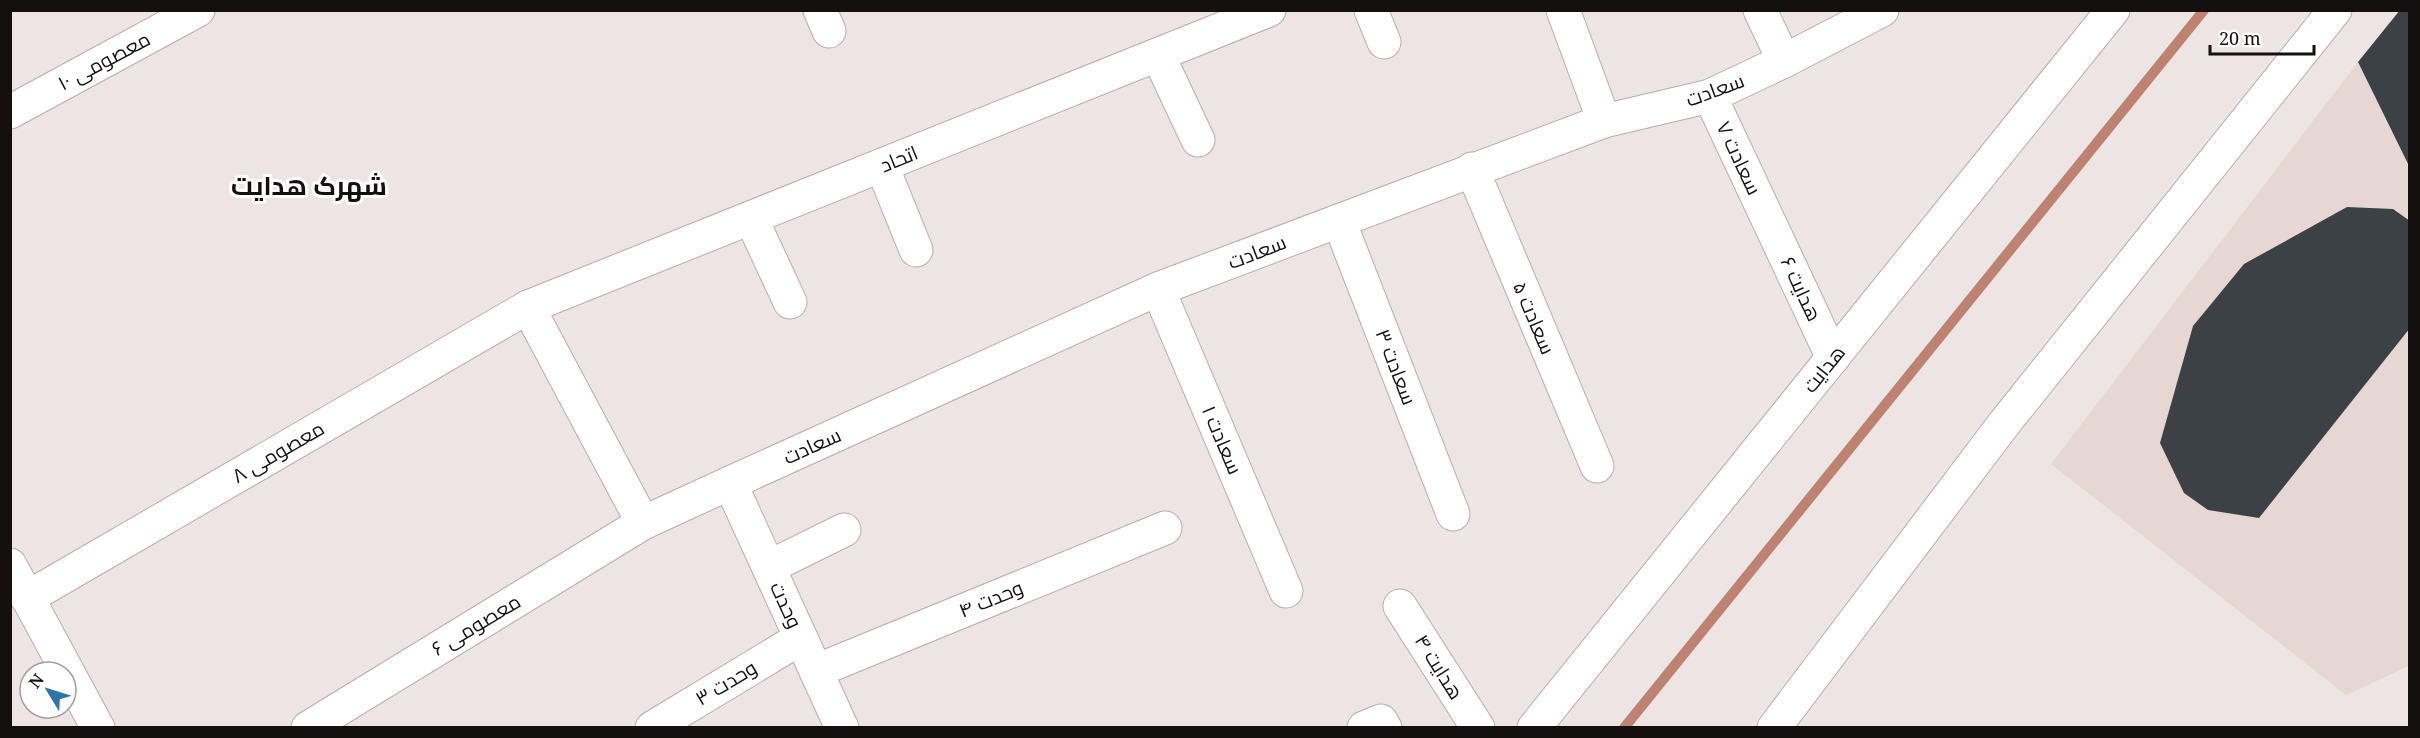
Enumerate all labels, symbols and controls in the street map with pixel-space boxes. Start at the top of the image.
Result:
scale bar [2210,18,2314,56]
street label: معصومی ۱۰ [53,25,155,96]
text: 20 m [2219,26,2261,50]
street label: سعادت [1682,66,1748,113]
street label: سعادت ۷ [1711,117,1768,199]
street label: اتحاد [876,139,922,178]
district label: شهرک هدایت [231,167,387,203]
street label: سعادت [1224,228,1290,275]
street label: هدایت ۶ [1775,252,1828,326]
street label: سعادت ۵ [1507,277,1562,358]
street label: سعادت ۳ [1370,325,1423,409]
street label: هدایت [1796,339,1851,398]
street label: سعادت ۱ [1196,401,1249,478]
street label: معصومی ۸ [227,414,329,489]
street label: سعادت [779,421,845,470]
street label: وحدت ۴ [955,573,1027,624]
street label: وحدت [764,577,809,632]
street label: معصومی ۶ [426,587,525,662]
street label: هدایت ۴ [1409,629,1470,704]
street label: وحدت ۳ [690,654,762,711]
north arrow [18,660,78,720]
text: N [24,669,49,693]

